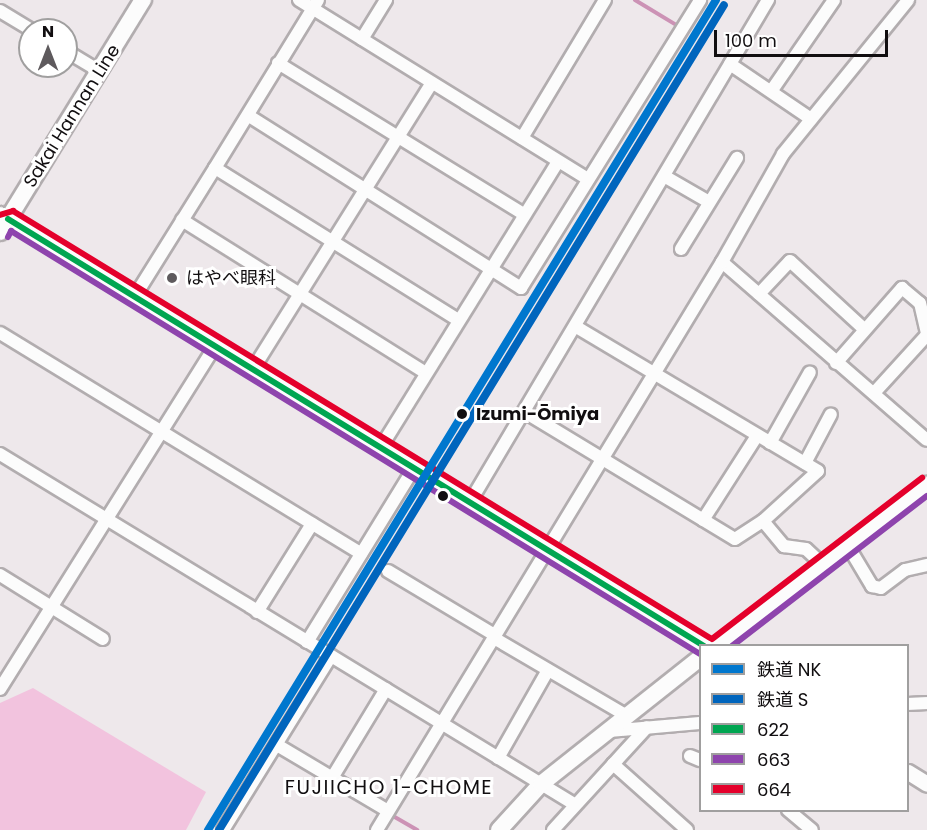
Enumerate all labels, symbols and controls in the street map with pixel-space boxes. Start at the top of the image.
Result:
north arrow [18,18,78,78]
scale bar [717,18,891,56]
text: N [42,20,54,43]
text: 100 m [725,28,777,53]
street label: Sakai Hannan Line [19,41,125,191]
place label: はやべ眼科 [186,267,276,289]
marker: はやべ眼科 [163,269,181,287]
place label: Izumi-Ōmiya [476,403,599,425]
marker: Izumi-Ōmiya [453,405,471,423]
unlabelled marker [437,490,449,502]
legend [699,644,909,812]
text: 鉄道 NK [757,657,821,682]
text: 鉄道 S [757,687,808,712]
text: 622 [757,717,789,742]
text: 663 [757,747,790,772]
district label: FUJIICHO 1-CHOME [285,775,493,799]
text: 664 [757,777,791,802]

